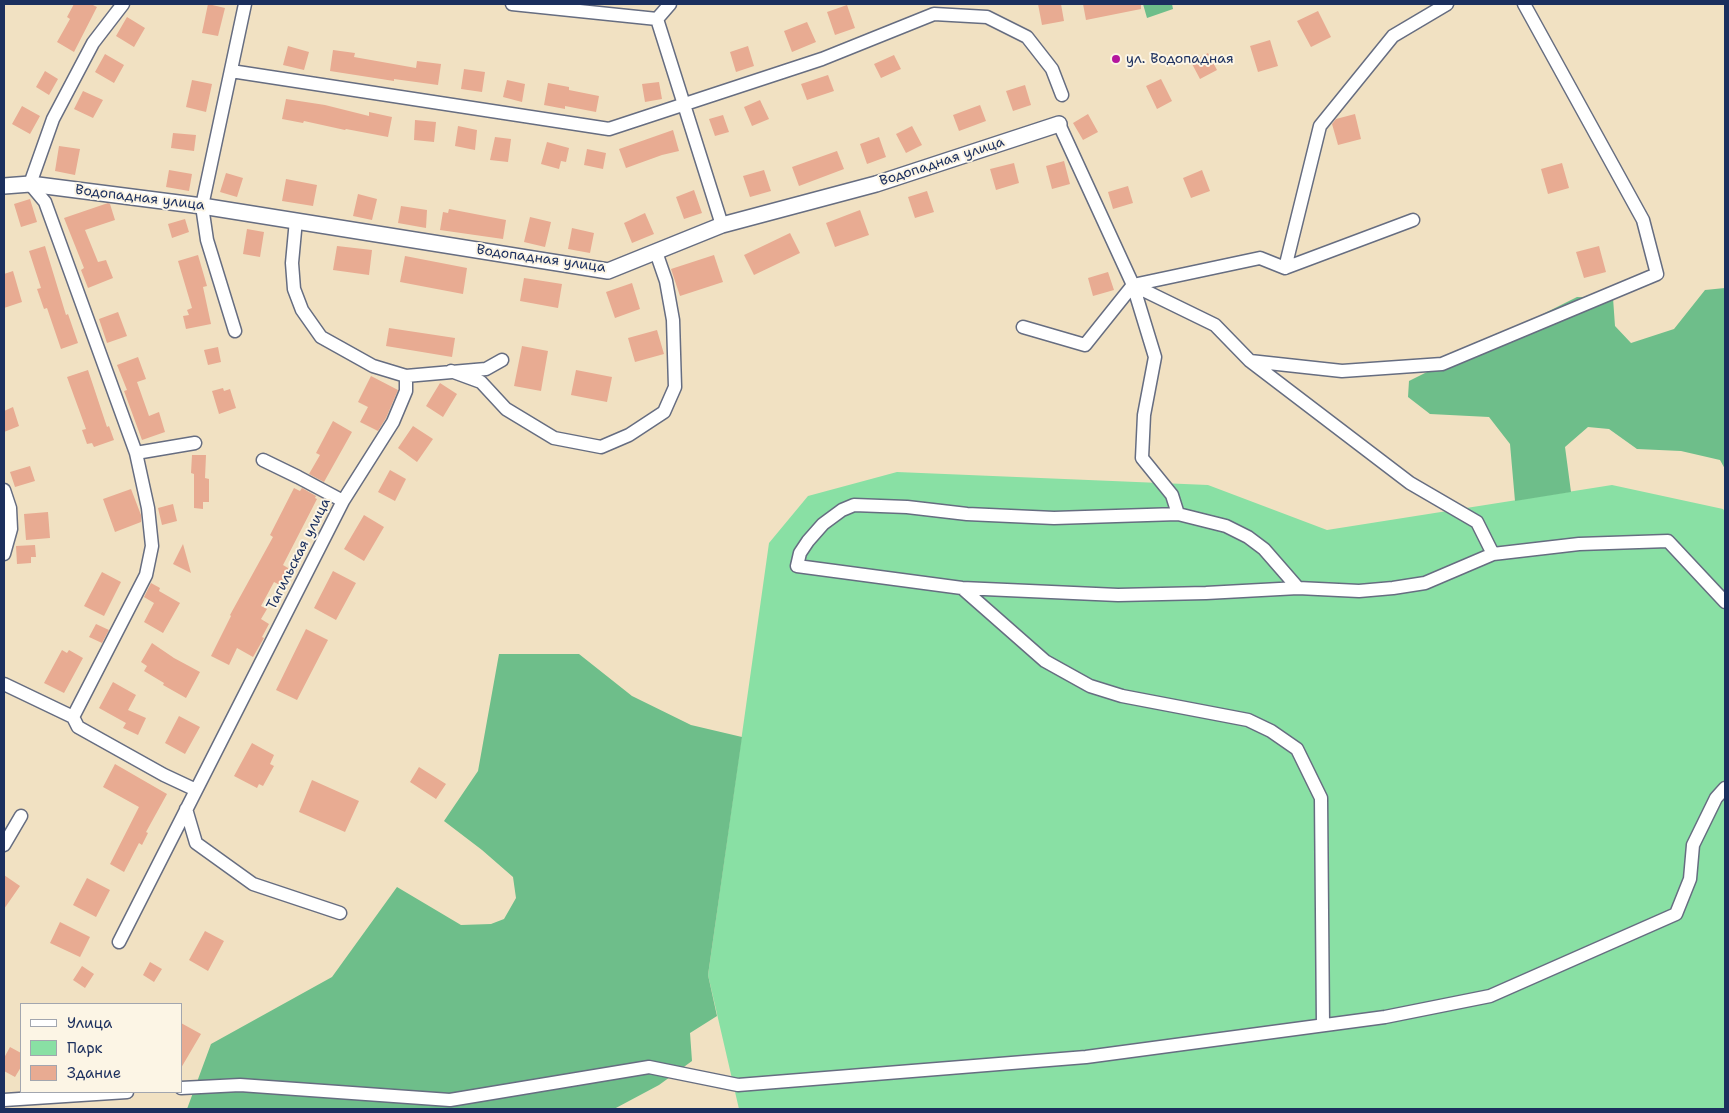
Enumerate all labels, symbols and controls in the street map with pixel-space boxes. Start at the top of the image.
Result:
place label: ул. Водопадная [1126,51,1234,67]
marker: ул. Водопадная [1110,53,1122,65]
street label: Водопадная улица [877,134,1007,190]
street label: Водопадная улица [74,182,206,214]
street label: Водопадная улица [475,242,607,276]
street label: Тагильская улица [264,495,334,613]
legend [20,1003,182,1093]
text: Улица [67,1013,112,1033]
text: Парк [67,1038,103,1058]
text: Здание [67,1063,121,1083]

